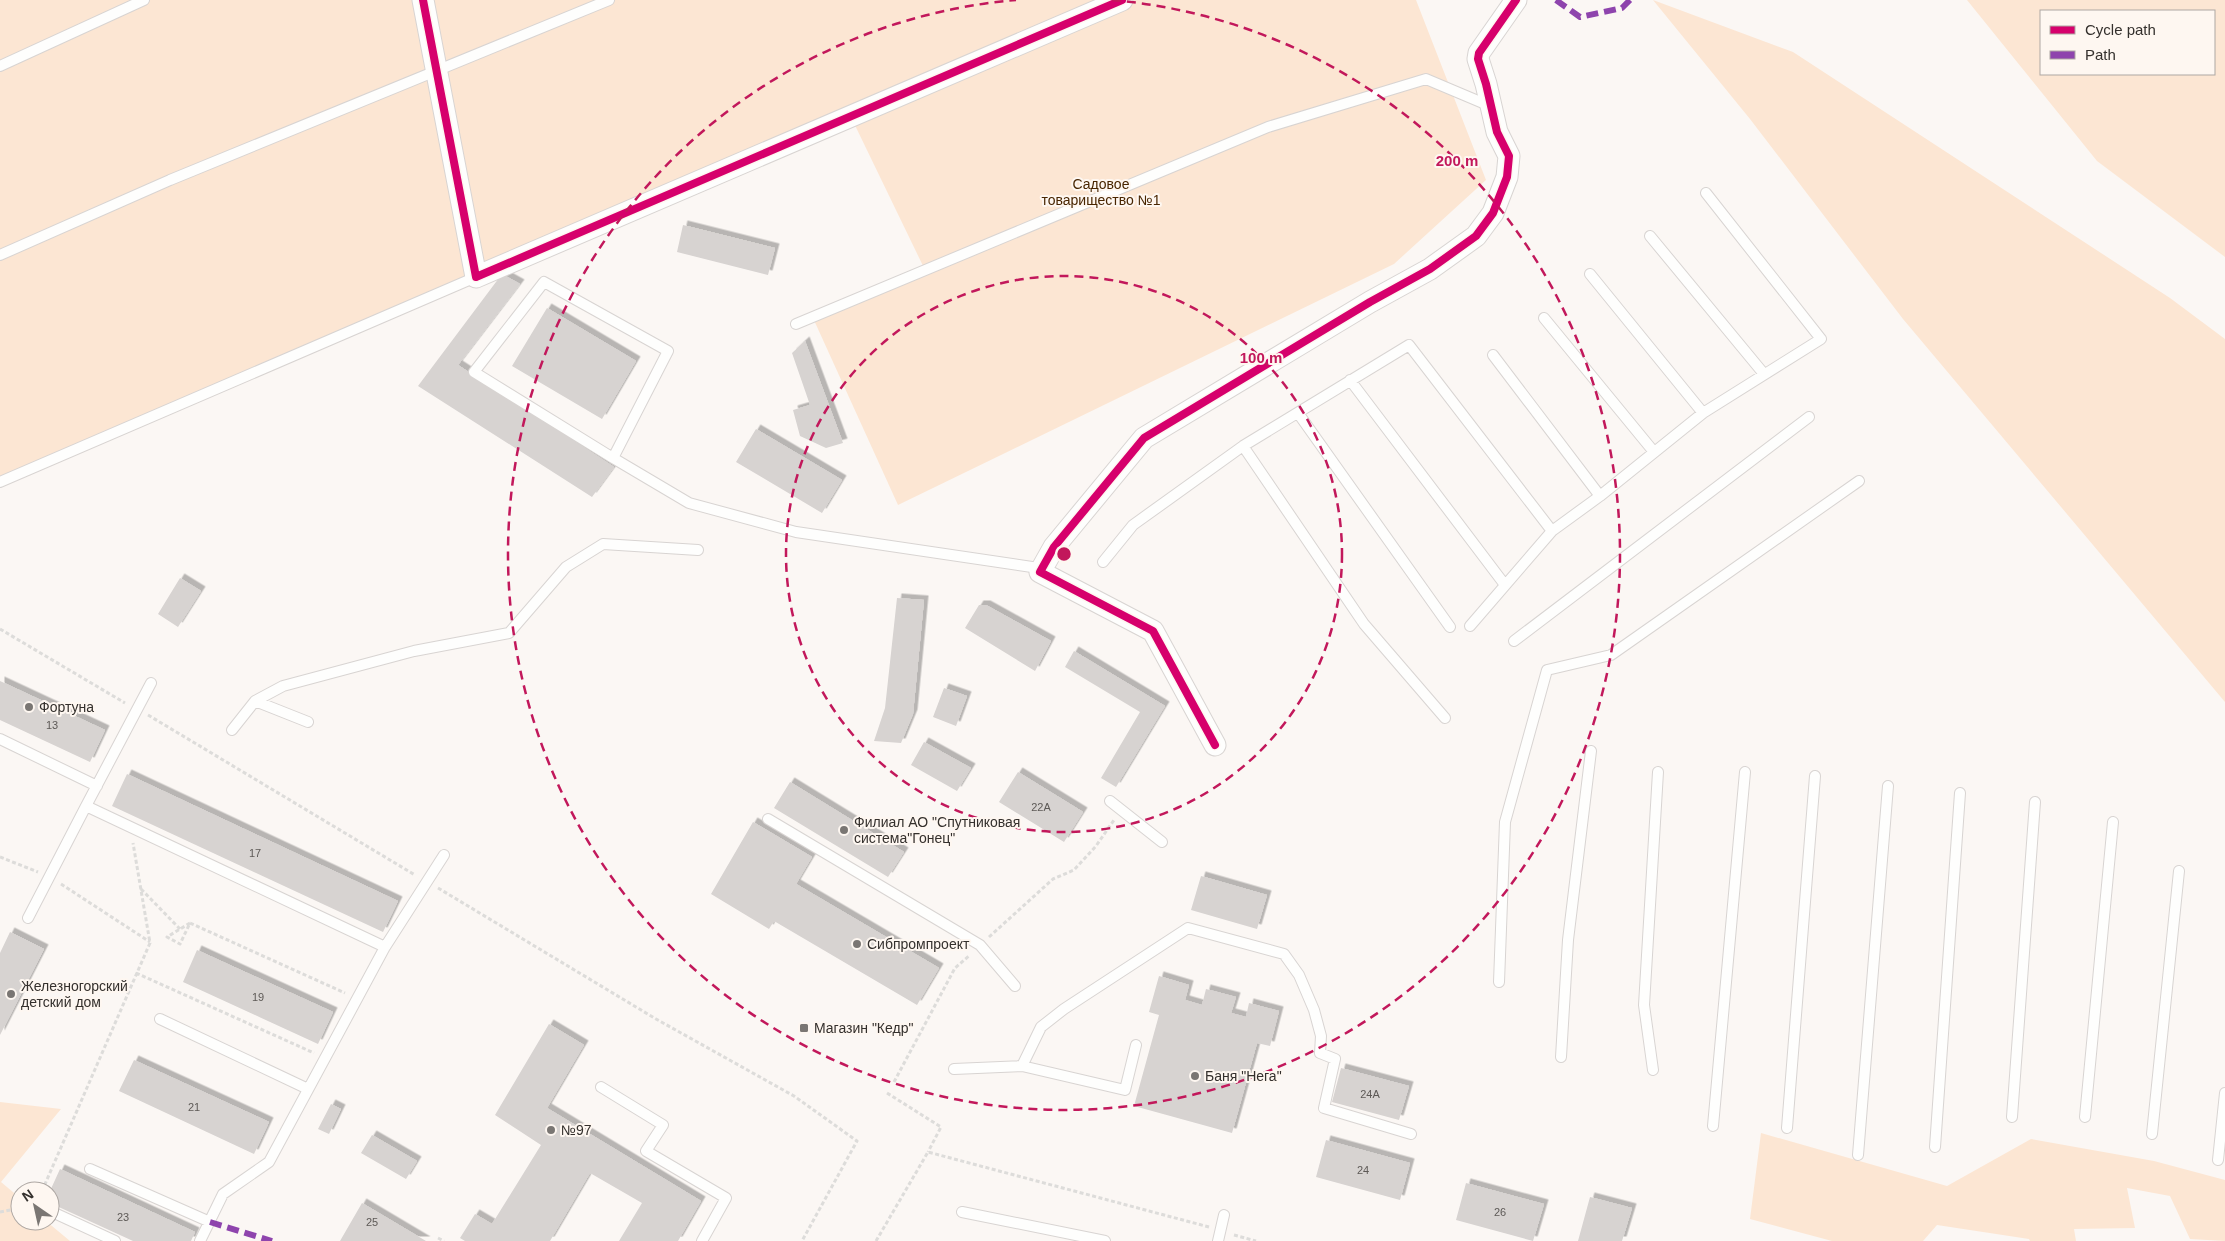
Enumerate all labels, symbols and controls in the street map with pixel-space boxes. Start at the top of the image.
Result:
legend [2040,10,2215,75]
text: Cycle path [2085,21,2156,38]
text: Path [2085,46,2116,63]
text: 200 m [1436,152,1478,169]
park label: Садовое товарищество №1 [1041,176,1161,208]
text: 100 m [1240,349,1282,366]
centre of rings [1055,545,1073,563]
place label: Фортуна [39,699,94,715]
marker: Фортуна [23,701,35,713]
house number: 13 [46,719,58,731]
house number: 22А [1031,801,1051,813]
place label: Филиал АО "Спутниковая система"Гонец" [854,814,1020,846]
marker: Филиал АО "Спутниковая система"Гонец" [838,824,850,836]
house number: 17 [249,847,261,859]
place label: Сибпромпроект [867,936,970,952]
marker: Сибпромпроект [851,938,863,950]
place label: Железногорский детский дом [21,978,128,1010]
marker: Железногорский детский дом [5,988,17,1000]
house number: 19 [252,991,264,1003]
place label: Магазин "Кедр" [814,1020,913,1036]
marker: Магазин "Кедр" [798,1022,810,1034]
place label: Баня "Нега" [1205,1068,1282,1084]
marker: Баня "Нега" [1189,1070,1201,1082]
house number: 24А [1360,1088,1380,1100]
house number: 21 [188,1101,200,1113]
place label: №97 [561,1122,592,1138]
marker: №97 [545,1124,557,1136]
house number: 24 [1357,1164,1369,1176]
north arrow [10,1181,60,1231]
text: N [19,1186,36,1205]
house number: 26 [1494,1206,1506,1218]
house number: 23 [117,1211,129,1223]
house number: 25 [366,1216,378,1228]

